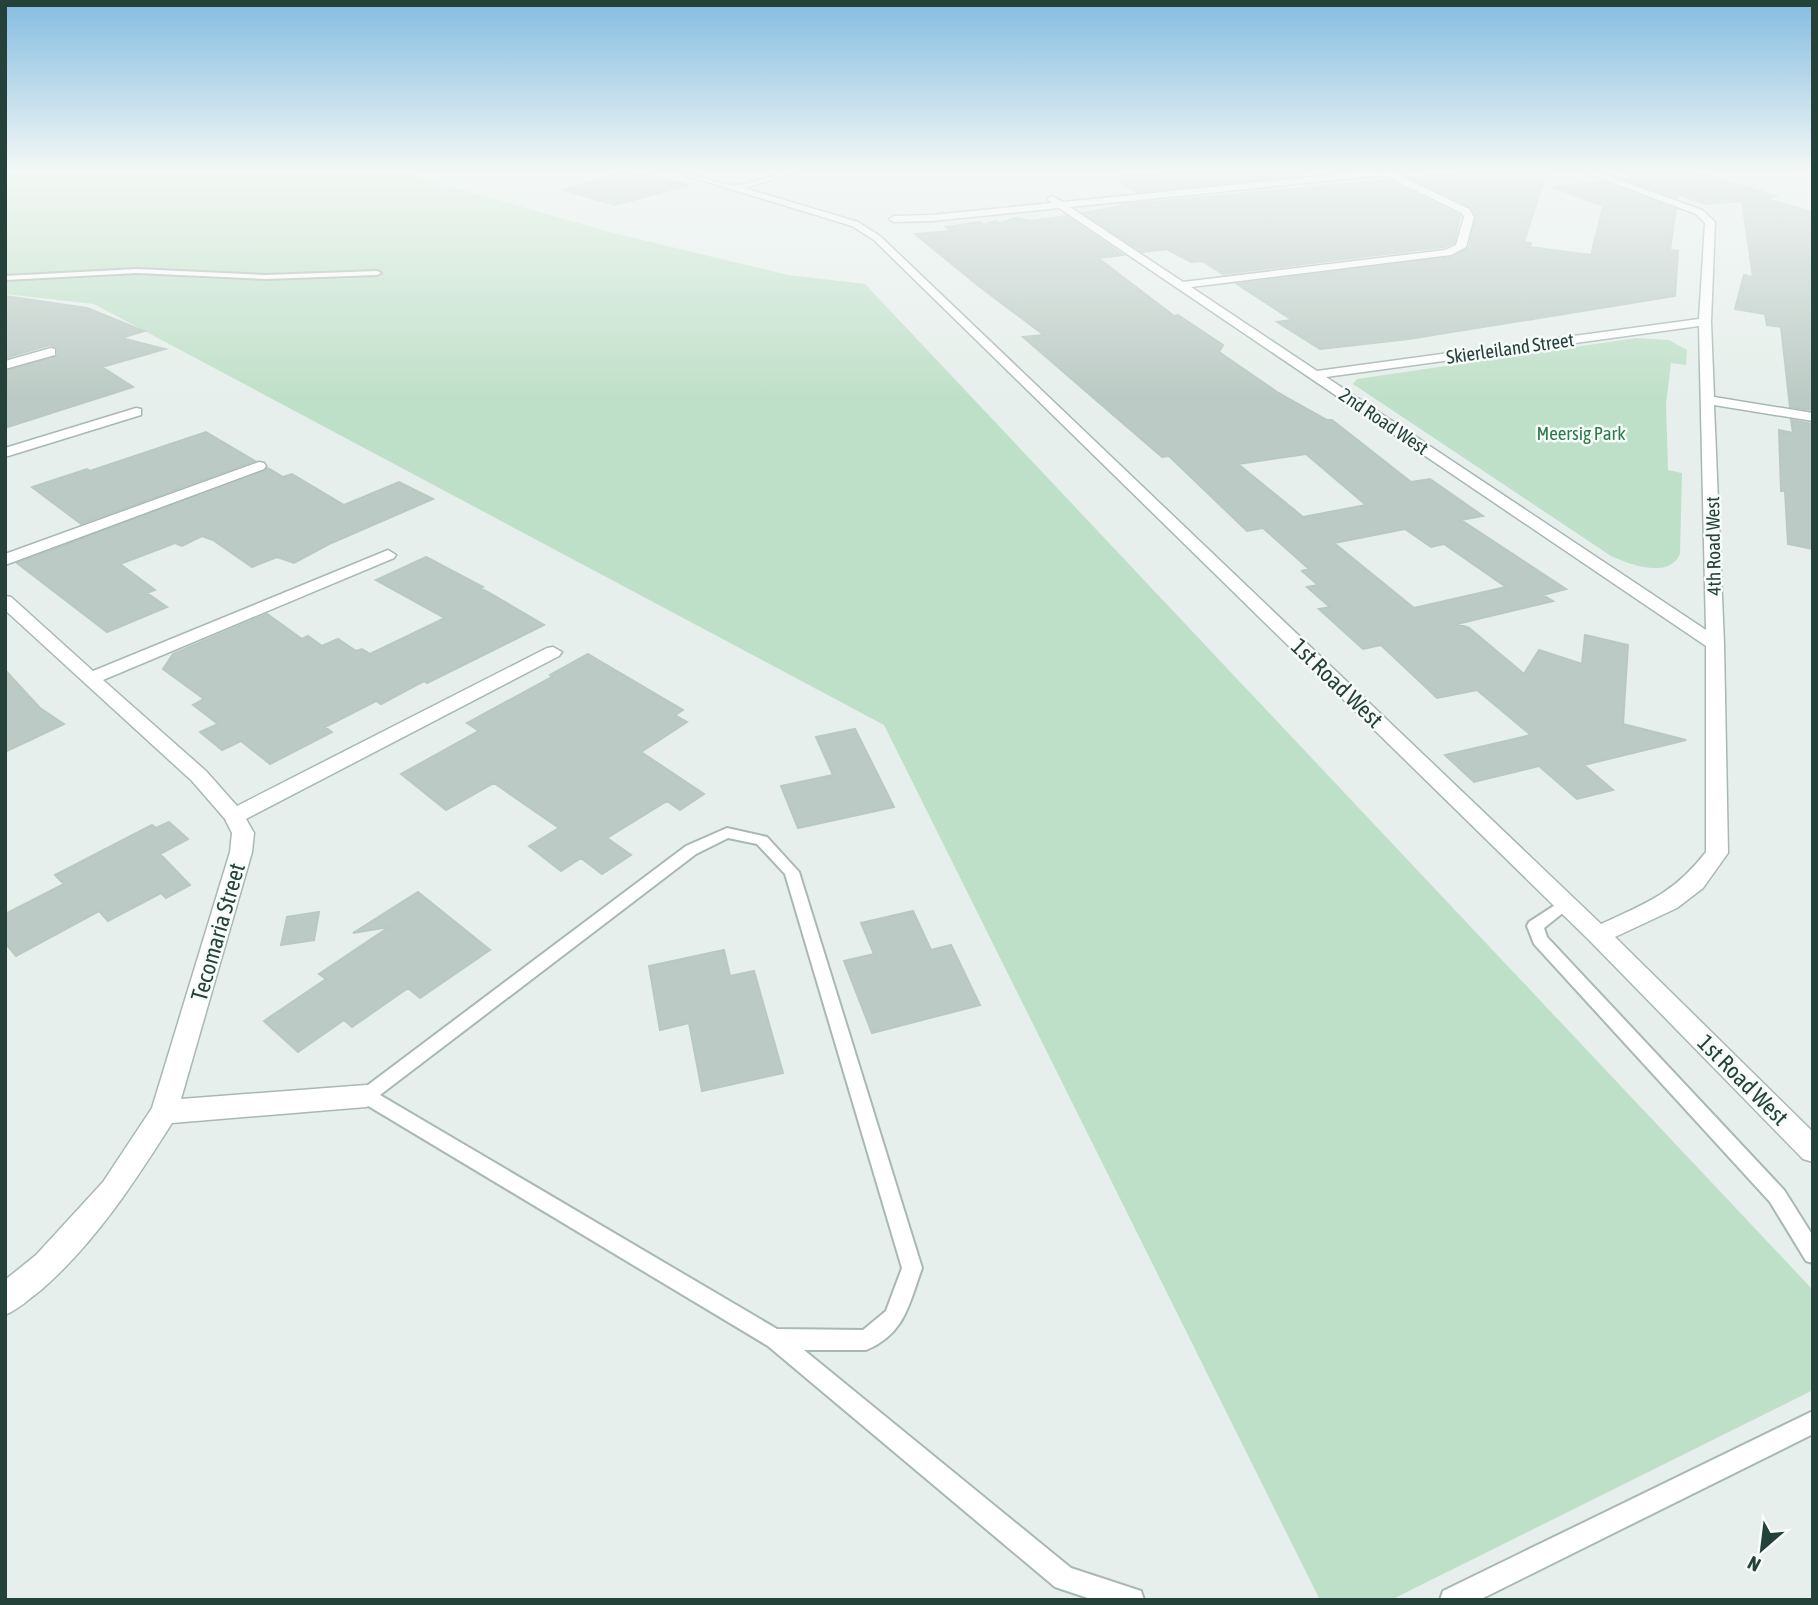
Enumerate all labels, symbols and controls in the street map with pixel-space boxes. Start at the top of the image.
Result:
street label: Skierleiland Street [1445,328,1575,368]
street label: 2nd Road West [1335,383,1433,459]
park label: Meersig Park [1536,422,1626,444]
street label: 4th Road West [1701,496,1725,596]
street label: 1st Road West [1286,633,1388,733]
street label: Tecomaria Street [186,860,250,1004]
street label: 1st Road West [1692,1029,1794,1131]
north arrow [1727,1514,1797,1584]
text: N [1744,1552,1764,1576]

